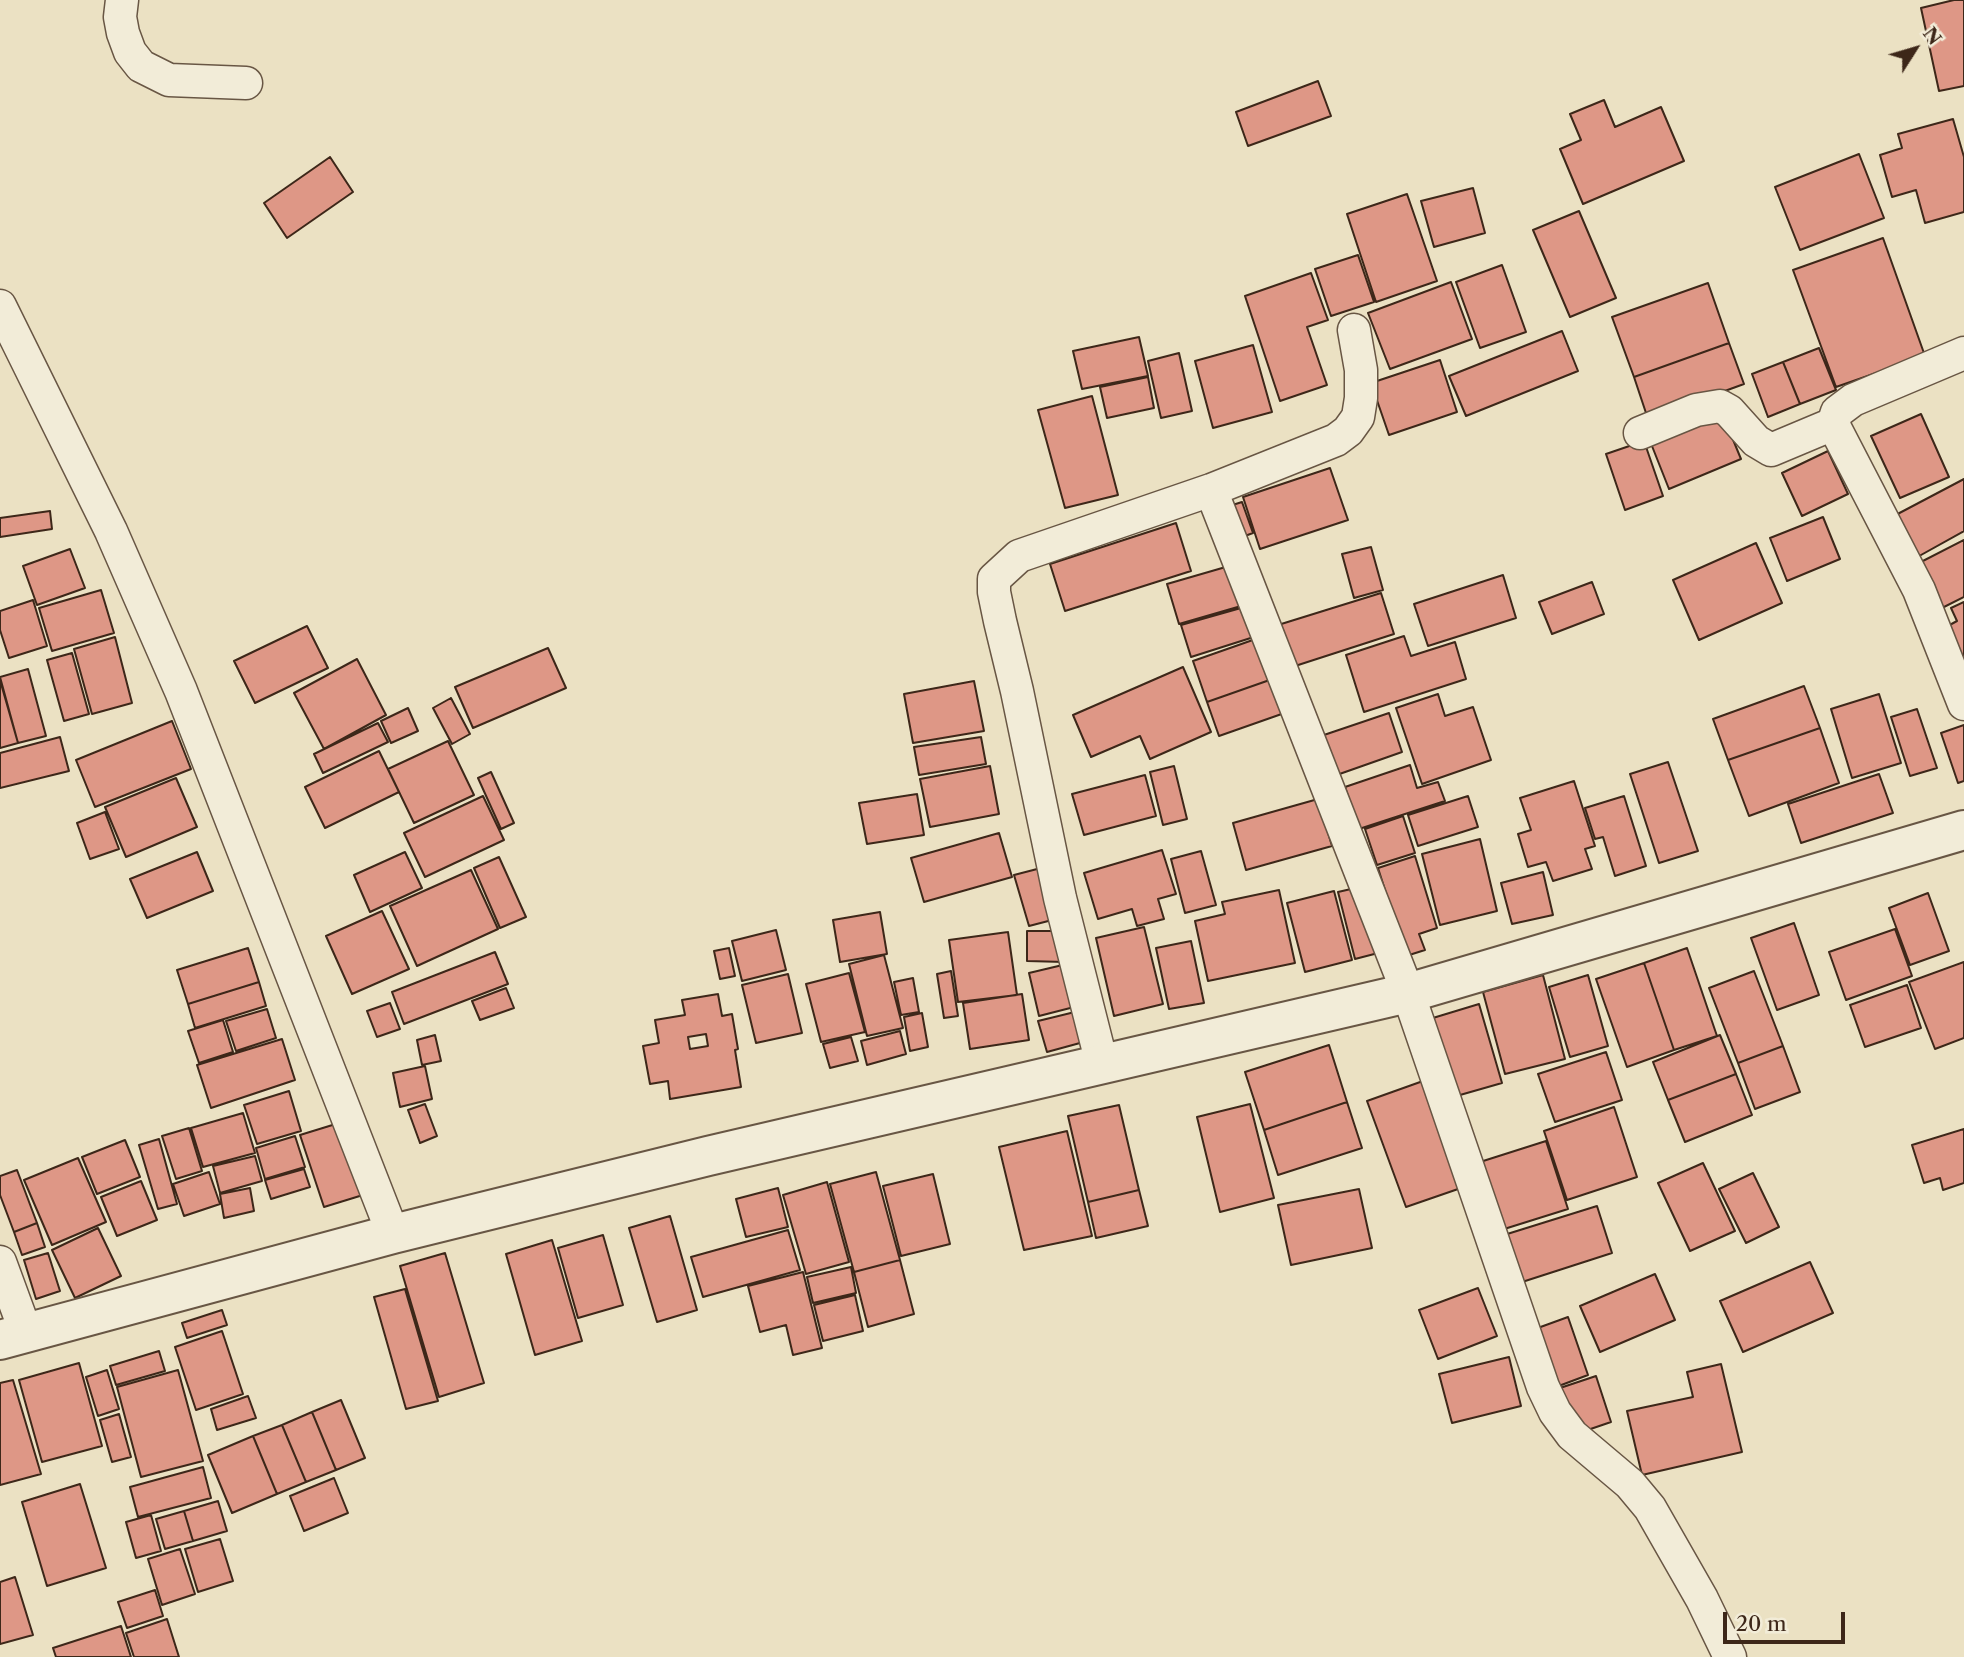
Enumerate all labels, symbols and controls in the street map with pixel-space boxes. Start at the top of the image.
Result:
north arrow [1880,14,1950,84]
text: N [1918,23,1946,50]
scale bar [1726,1598,1848,1642]
text: 20 m [1736,1611,1787,1636]

